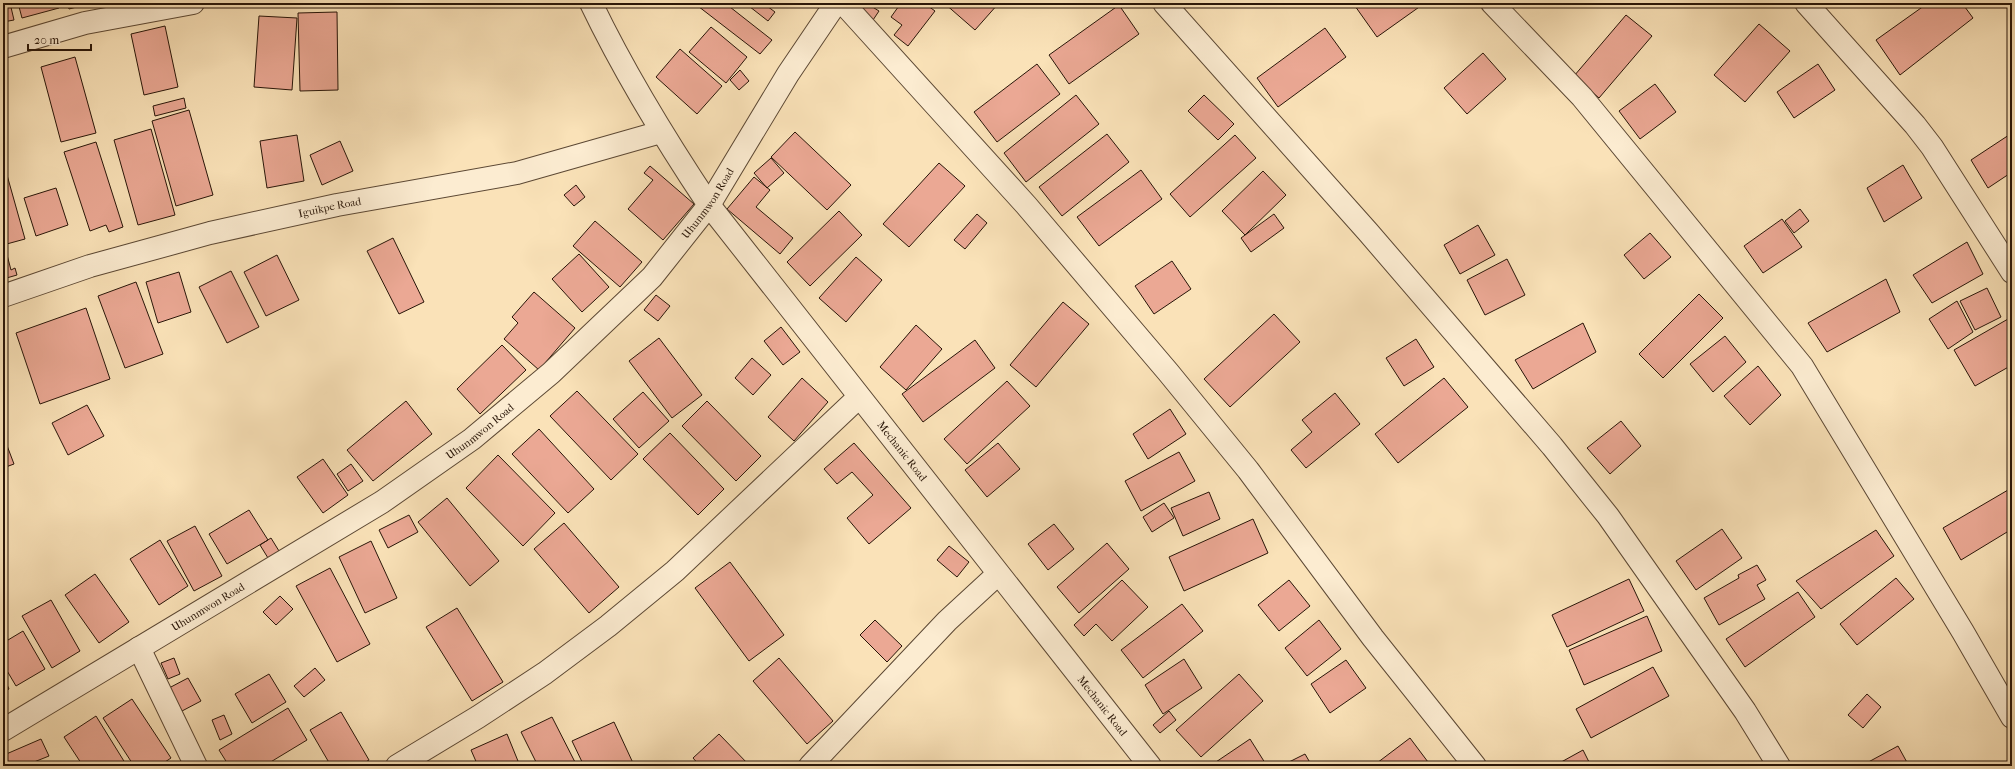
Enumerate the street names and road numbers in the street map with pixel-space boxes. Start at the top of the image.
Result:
street label: Uhunmwon Road [679,165,737,241]
street label: Iguikpe Road [297,194,363,220]
street label: Uhunmwon Road [443,400,517,462]
street label: Mechanic Road [875,418,931,484]
street label: Uhunmwon Road [169,579,248,634]
street label: Mechanic Road [1075,673,1131,739]

